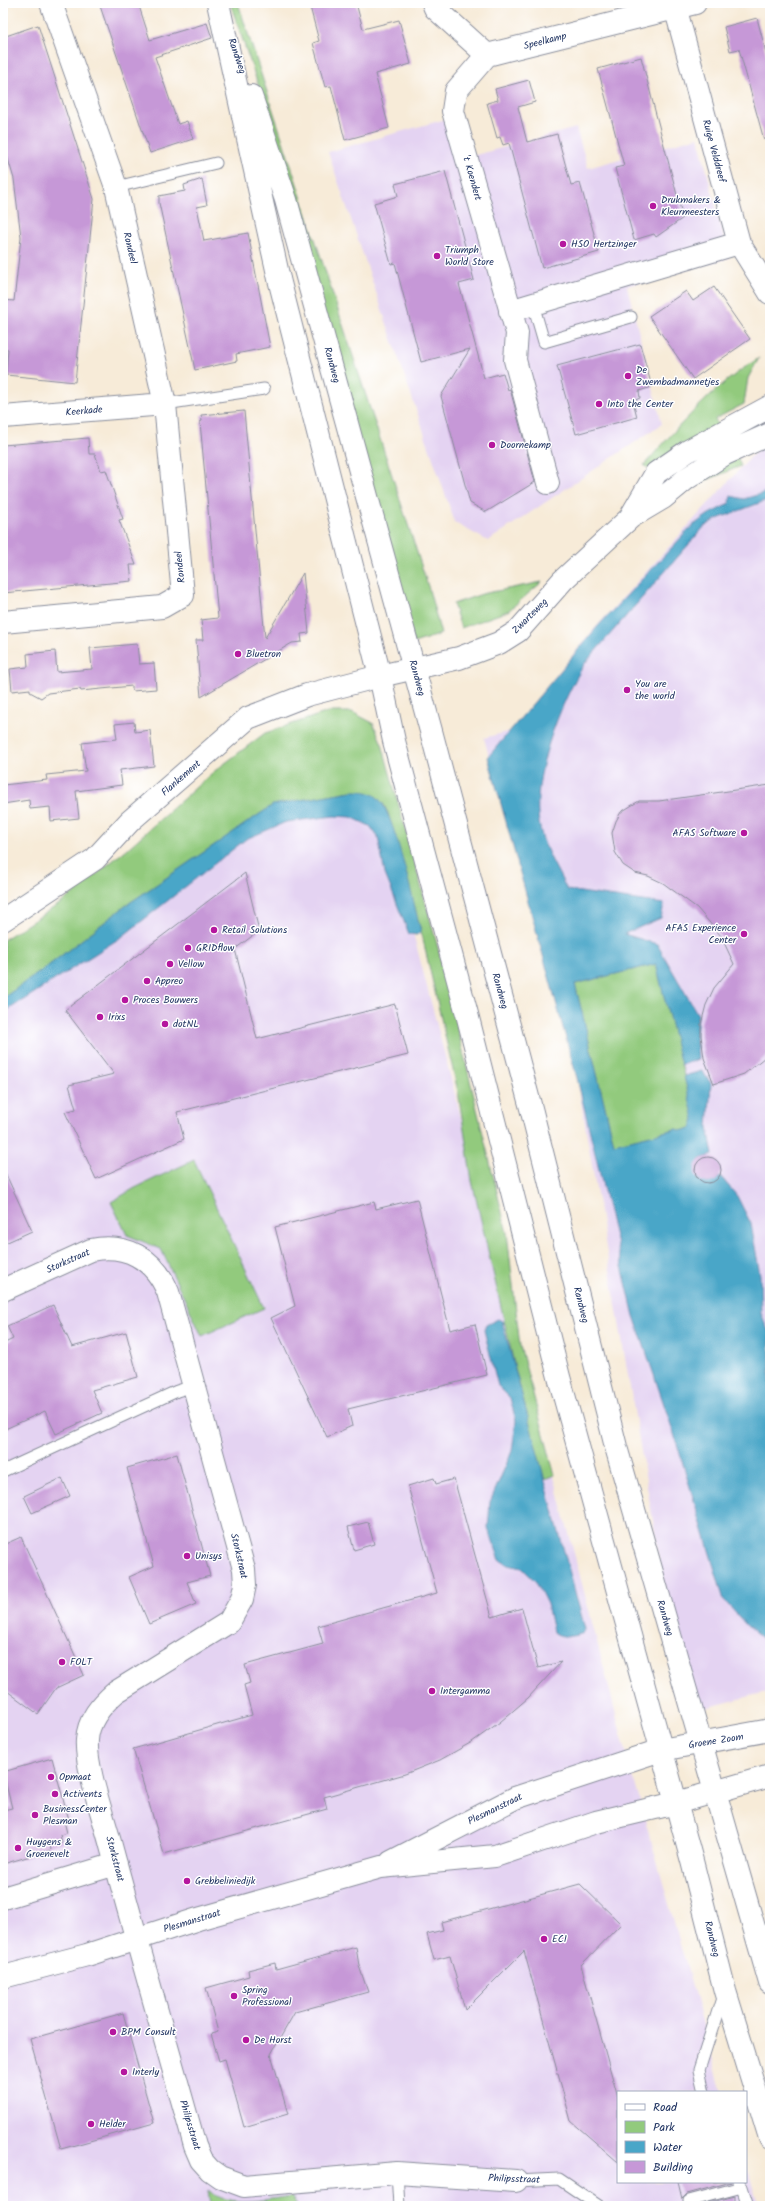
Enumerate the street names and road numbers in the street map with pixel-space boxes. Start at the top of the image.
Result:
street label: Speelkamp [522,28,568,54]
street label: Randweg [223,36,251,76]
street label: Ruige Velddreef [698,118,730,185]
street label: 't Koendert [458,154,486,203]
street label: Rondeel [119,231,142,266]
street label: Randweg [320,345,345,385]
street label: Keerkade [65,401,104,421]
street label: Rondeel [170,550,190,584]
street label: Zwarteweg [508,594,552,638]
street label: Randweg [405,658,430,698]
street label: Flankement [157,756,205,800]
street label: Randweg [488,971,513,1011]
street label: Storkstraat [44,1244,93,1278]
street label: Randweg [569,1285,593,1325]
street label: Storkstraat [226,1532,252,1581]
street label: Randweg [652,1598,678,1638]
street label: Groene Zoom [687,1729,745,1753]
street label: Plesmanstraat [465,1789,525,1829]
street label: Storkstraat [101,1835,129,1884]
street label: Plesmanstraat [161,1905,223,1937]
street label: Randweg [700,1919,724,1959]
street label: Philipsstraat [175,2098,205,2152]
street label: Philipsstraat [488,2170,540,2188]

